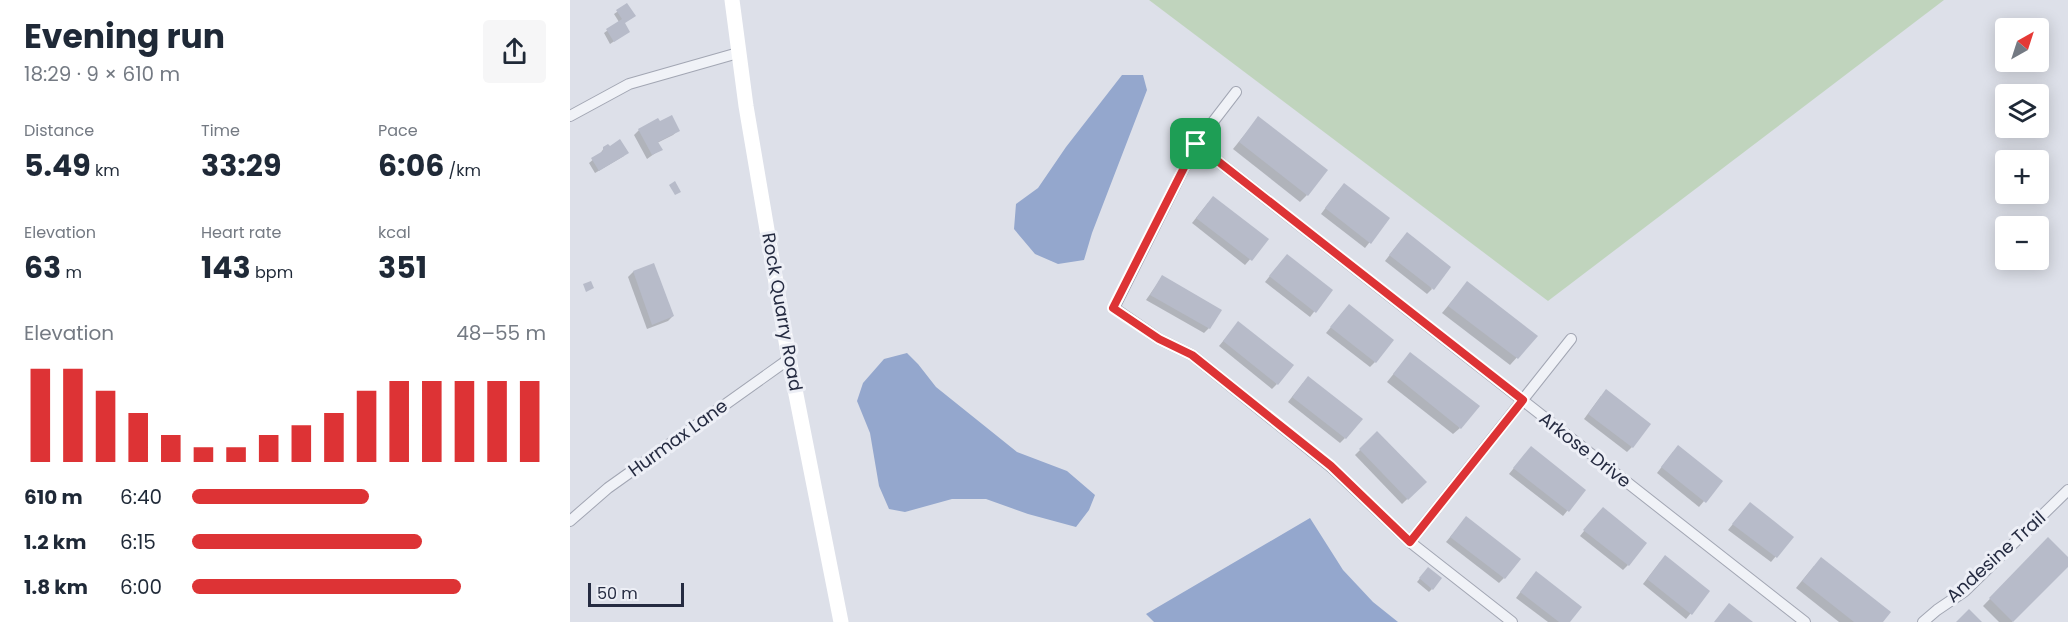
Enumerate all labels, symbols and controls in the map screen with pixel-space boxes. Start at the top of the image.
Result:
text: Evening run [24,13,225,60]
north arrow [1995,18,2049,72]
map controls [1995,18,2049,270]
button: share [483,20,546,83]
text: 18:29 · 9 × 610 m [24,60,180,88]
button: layers [1995,84,2049,138]
pin [1170,118,1221,169]
text: Distance [24,119,94,142]
text: Time [201,119,240,142]
text: Pace [378,119,418,142]
icon: arrive [1179,127,1212,160]
text: 5.49 [24,144,91,187]
text: 33:29 [201,144,281,187]
text: 6:06 [378,144,444,187]
button: + [1995,150,2049,204]
text: km [91,159,120,182]
text: /km [444,159,481,182]
button: − [1995,216,2049,270]
text: Elevation [24,221,96,244]
text: Heart rate [201,221,281,244]
text: kcal [378,221,411,244]
street label: Rock Quarry Road [756,231,809,393]
text: 63 [24,246,61,289]
text: 143 [201,246,251,289]
text: 351 [378,246,427,289]
text: m [61,261,82,284]
text: bpm [251,261,293,284]
text: Elevation [24,319,114,347]
text: 48–55 m [456,319,546,347]
street label: Hurmax Lane [623,393,733,482]
street label: Arkose Drive [1534,406,1636,493]
text: 610 m [24,483,83,511]
text: 6:40 [120,483,162,511]
street label: Andesine Trail [1941,505,2051,608]
text: 1.2 km [24,528,86,556]
text: 6:15 [120,528,156,556]
text: 1.8 km [24,573,88,601]
text: 6:00 [120,573,162,601]
scale bar [588,580,684,608]
text: 50 m [597,582,638,605]

